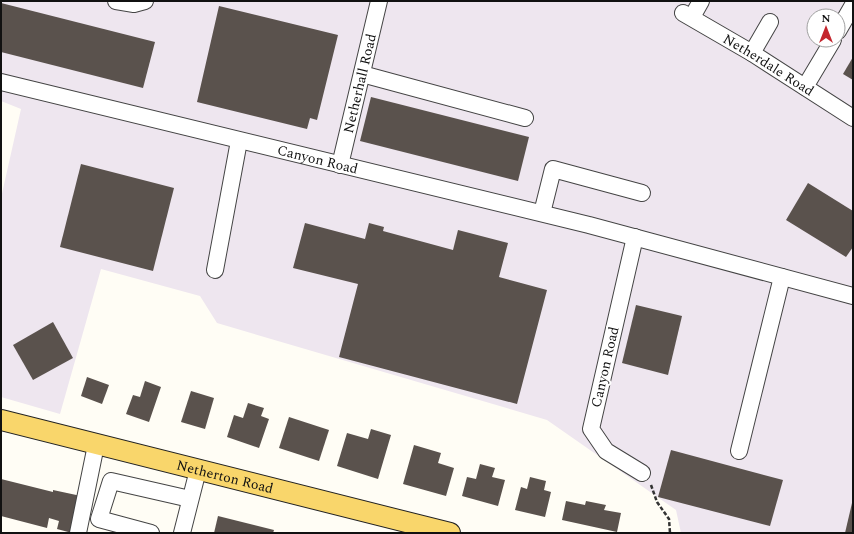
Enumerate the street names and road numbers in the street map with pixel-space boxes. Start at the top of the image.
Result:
street label: Netherdale Road [719,28,819,101]
street label: Netherhall Road [337,31,381,135]
street label: Canyon Road [275,139,361,179]
street label: Canyon Road [585,324,625,410]
street label: Netherton Road [174,454,276,499]

